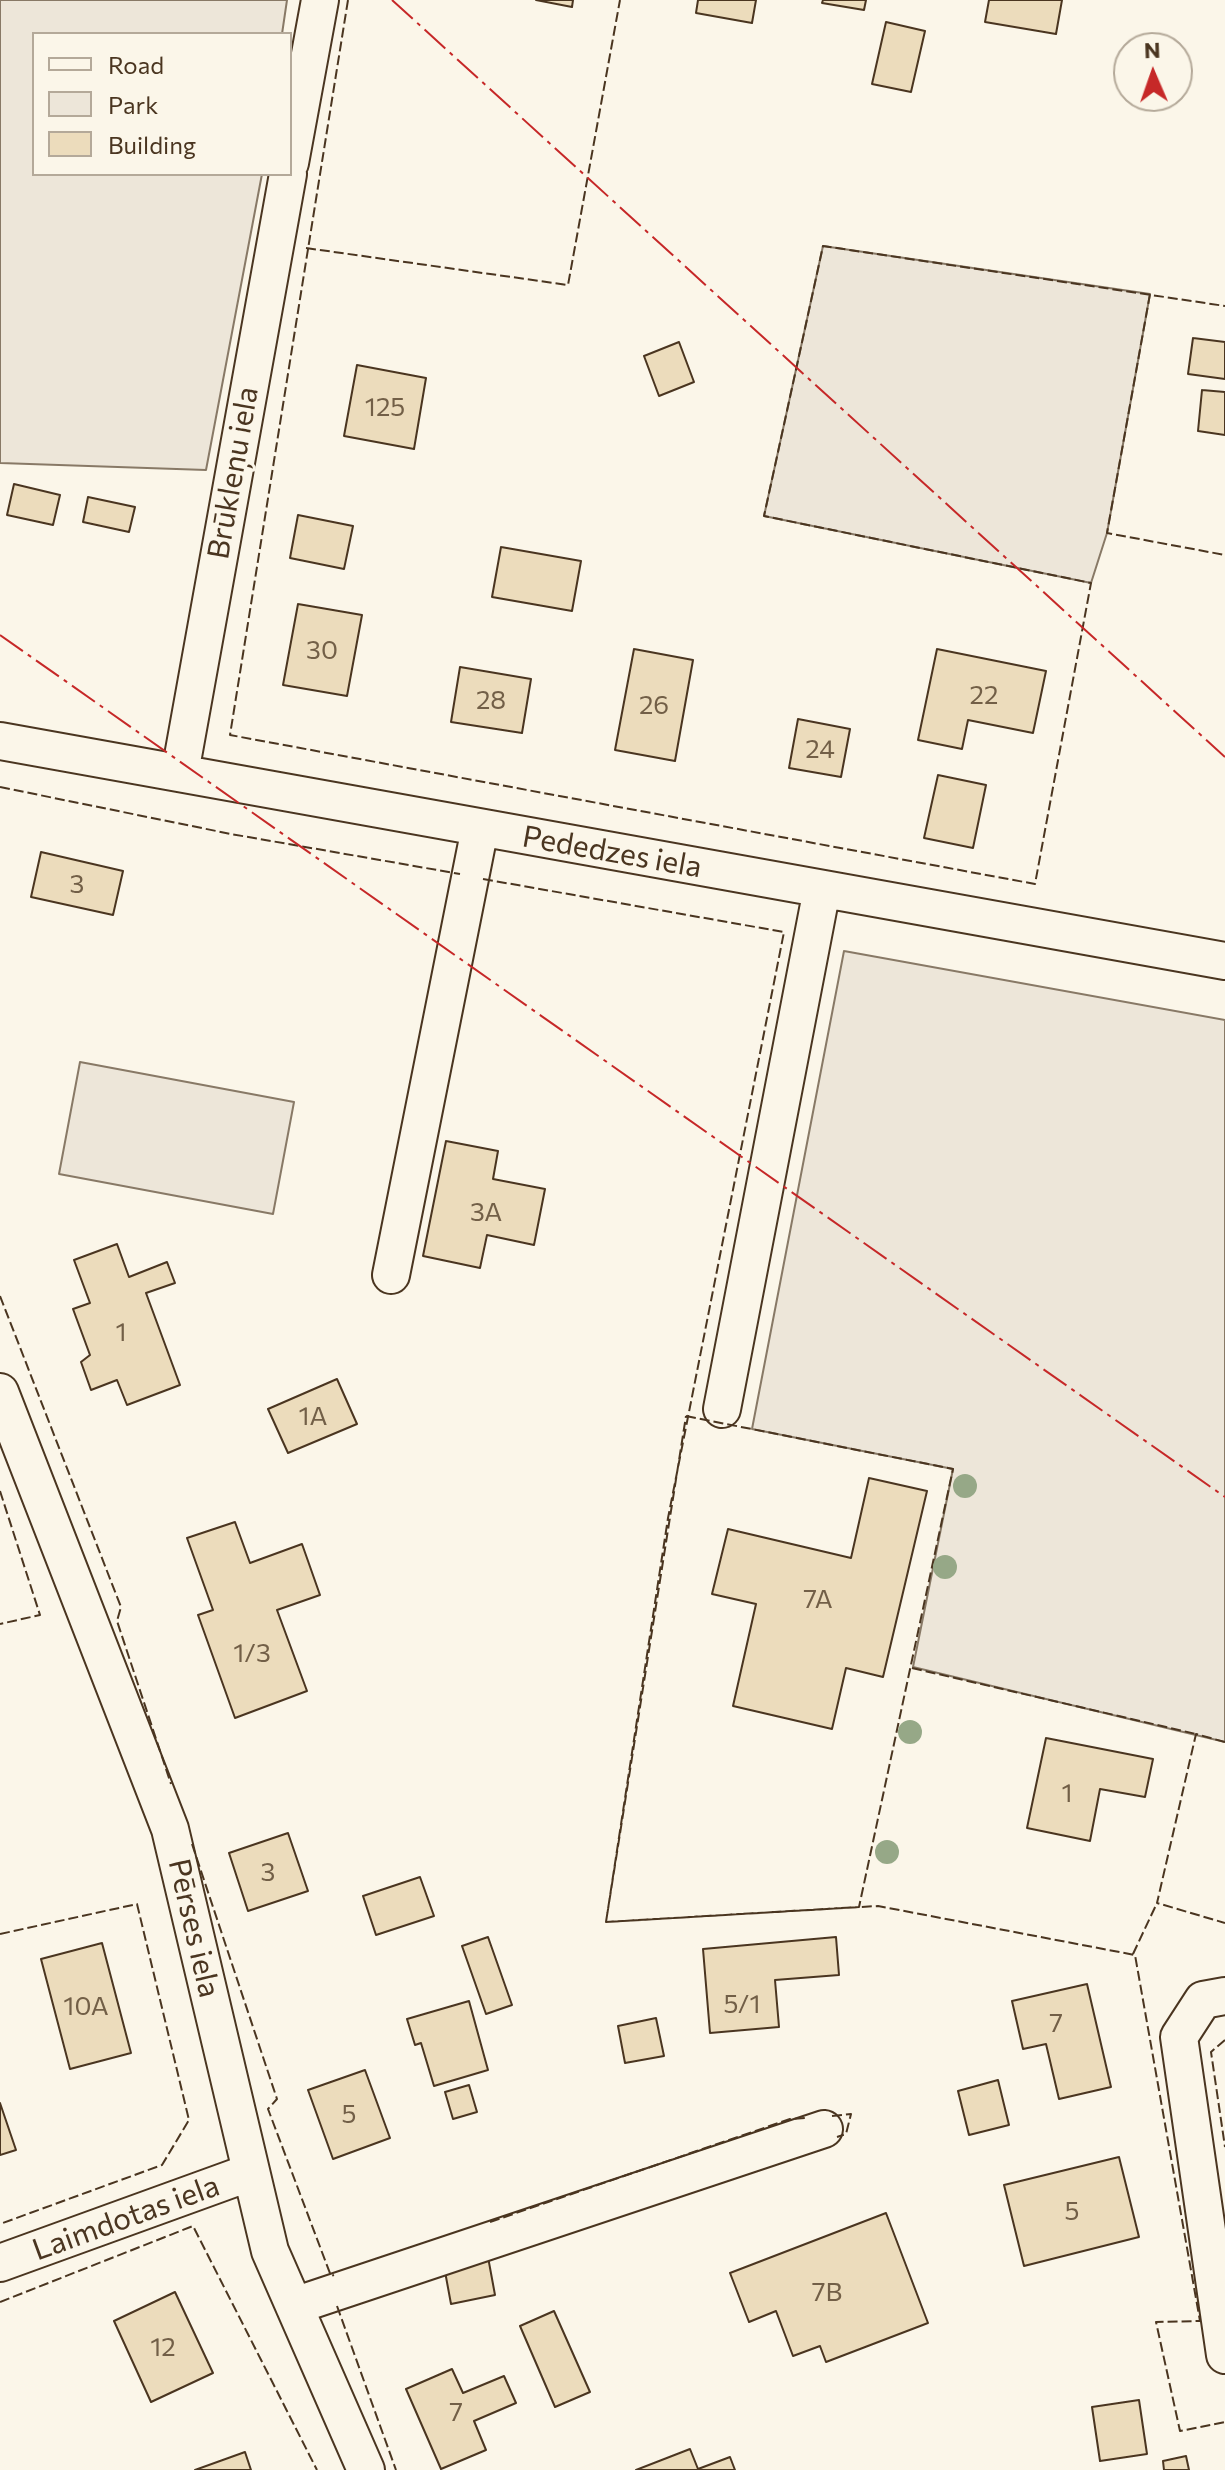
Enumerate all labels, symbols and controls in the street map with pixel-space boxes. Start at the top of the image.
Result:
legend [32,32,292,176]
north arrow [1113,32,1193,112]
text: N [1143,36,1161,63]
text: Road [108,50,164,79]
text: Park [108,90,158,119]
text: Building [108,130,196,159]
street label: Brūkleņu iela [200,384,266,562]
house number: 125 [365,391,405,423]
house number: 30 [306,634,338,666]
house number: 22 [970,679,998,711]
house number: 28 [476,684,506,716]
house number: 26 [639,689,669,721]
house number: 24 [805,733,835,765]
street label: Pededzes iela [519,819,705,885]
house number: 3 [70,868,84,900]
house number: 3A [470,1196,502,1228]
house number: 1 [115,1316,127,1348]
house number: 1A [298,1400,328,1432]
house number: 7A [803,1583,833,1615]
house number: 1/3 [233,1637,271,1669]
house number: 1 [1061,1777,1073,1809]
street label: Pērses iela [161,1855,227,2001]
house number: 3 [261,1856,275,1888]
house number: 5/1 [723,1988,761,2020]
house number: 10A [63,1990,109,2022]
house number: 7 [1049,2007,1063,2039]
house number: 5 [342,2098,356,2130]
street label: Laimdotas iela [28,2168,224,2268]
house number: 5 [1065,2195,1079,2227]
house number: 7B [812,2276,842,2308]
house number: 12 [150,2331,176,2363]
house number: 7 [449,2396,463,2428]

